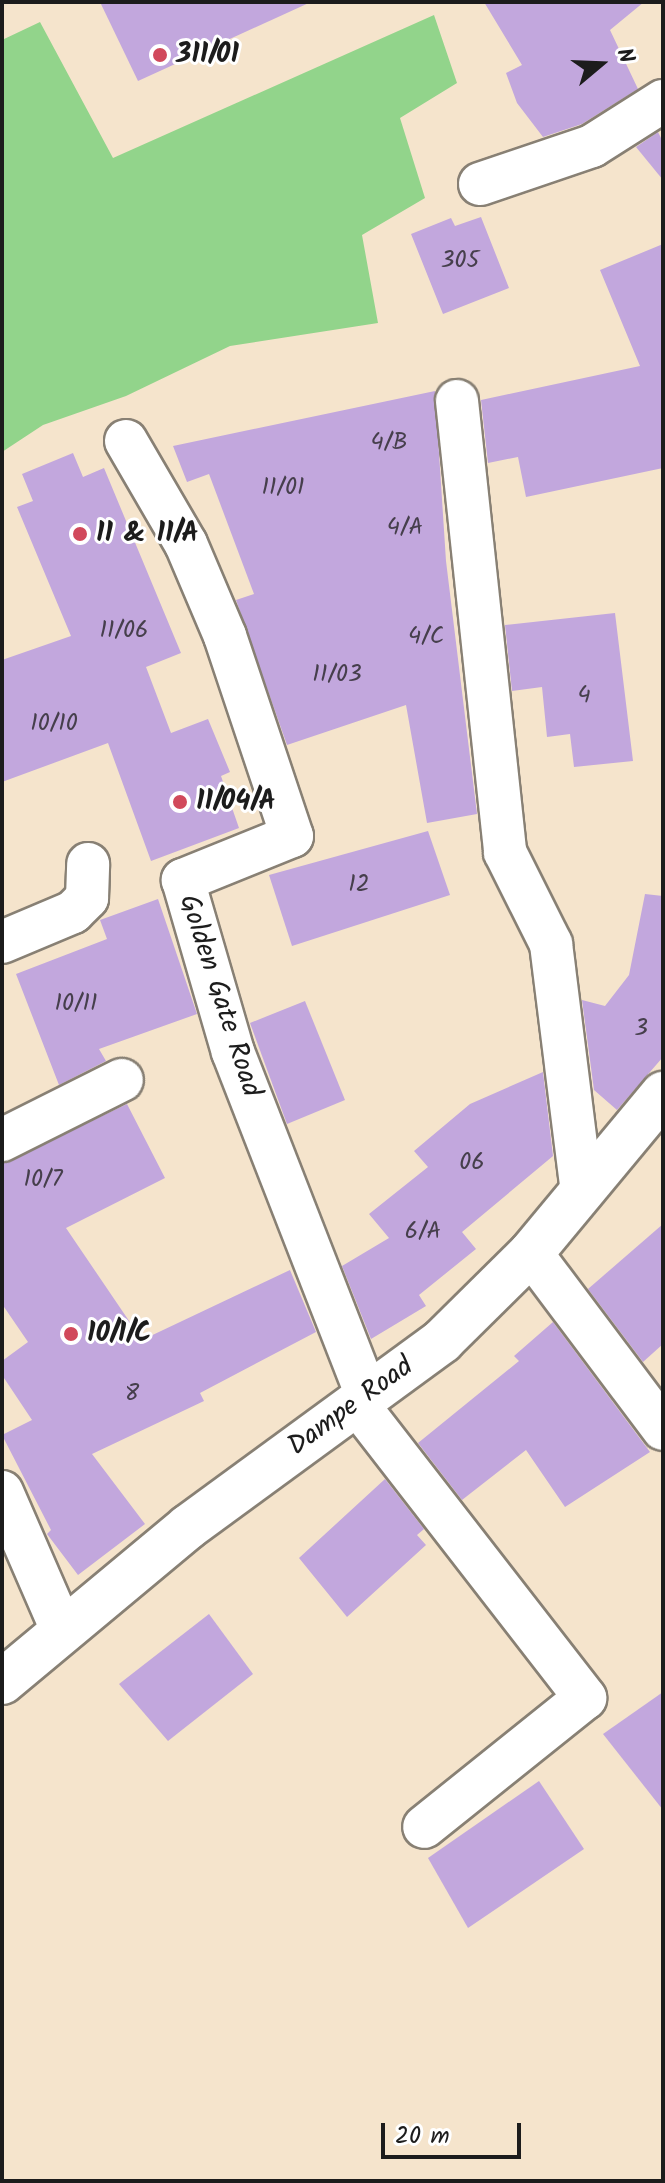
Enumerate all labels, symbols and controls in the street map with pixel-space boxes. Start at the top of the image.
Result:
north arrow [561,24,641,104]
place label: 311/01 [176,38,239,72]
text: N [605,44,643,68]
marker: 311/01 [151,46,169,64]
house number: 305 [441,247,479,275]
house number: 4/B [370,429,408,457]
house number: 11/01 [261,474,305,502]
house number: 4/A [387,514,423,542]
place label: 11 & 11/A [96,517,199,551]
marker: 11 & 11/A [71,525,89,543]
house number: 11/06 [100,617,148,645]
house number: 4/C [408,623,444,651]
house number: 11/03 [312,661,362,689]
house number: 4 [577,682,591,710]
house number: 10/10 [30,710,78,738]
place label: 11/04/A [196,785,276,819]
marker: 11/04/A [171,793,189,811]
house number: 12 [348,871,370,899]
street label: Golden Gate Road [171,891,267,1101]
house number: 10/11 [54,990,98,1018]
house number: 3 [634,1015,648,1043]
house number: 06 [459,1149,485,1177]
house number: 10/7 [23,1166,63,1194]
house number: 6/A [405,1218,441,1246]
place label: 10/1/C [87,1317,151,1351]
marker: 10/1/C [62,1325,80,1343]
street label: Dampe Road [282,1350,420,1464]
house number: 8 [125,1380,139,1408]
scale bar [385,2107,525,2157]
text: 20 m [395,2117,450,2156]

